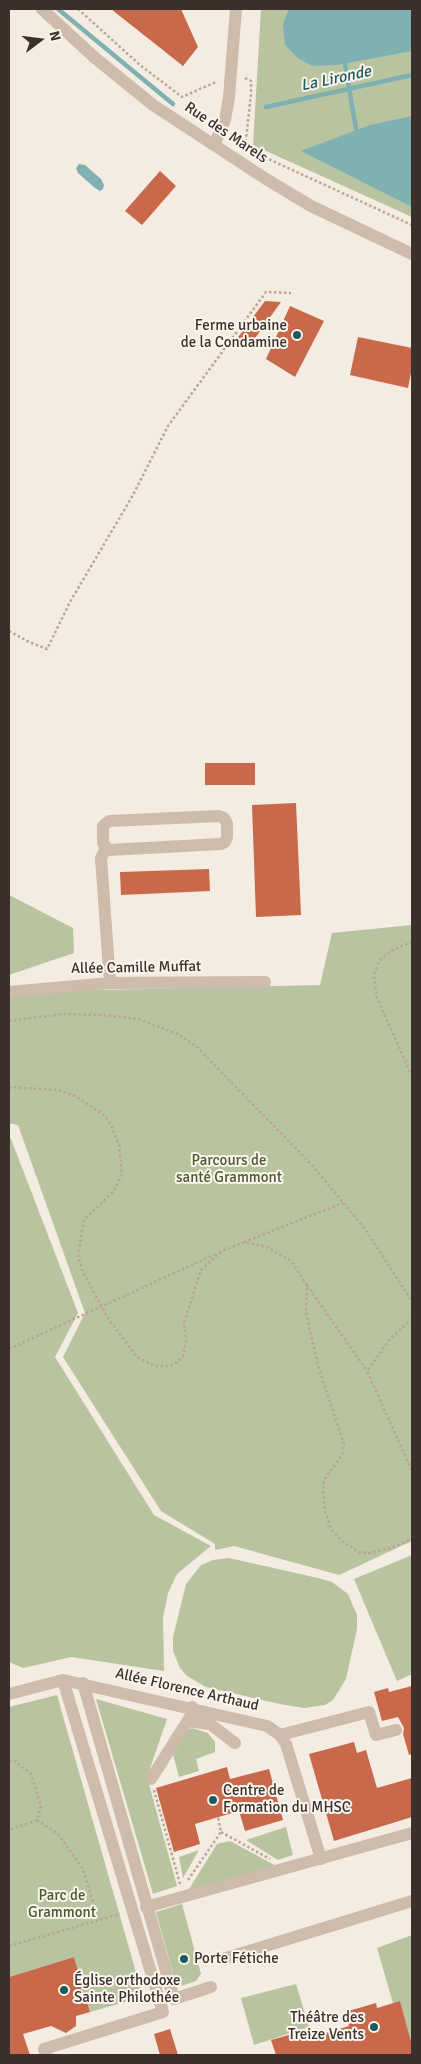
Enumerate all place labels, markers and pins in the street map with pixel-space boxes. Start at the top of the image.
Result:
place label: Ferme urbaine de la Condamine [181,317,287,352]
marker: Ferme urbaine de la Condamine [291,329,303,341]
place label: Centre de Formation du MHSC [223,1782,351,1817]
marker: Centre de Formation du MHSC [207,1794,219,1806]
place label: Porte Fétiche [194,1950,279,1968]
marker: Porte Fétiche [178,1953,190,1965]
place label: Église orthodoxe Sainte Philothée [74,1972,180,2007]
marker: Église orthodoxe Sainte Philothée [58,1984,70,1996]
place label: Théâtre des Treize Vents [288,2009,364,2044]
marker: Théâtre des Treize Vents [368,2021,380,2033]

